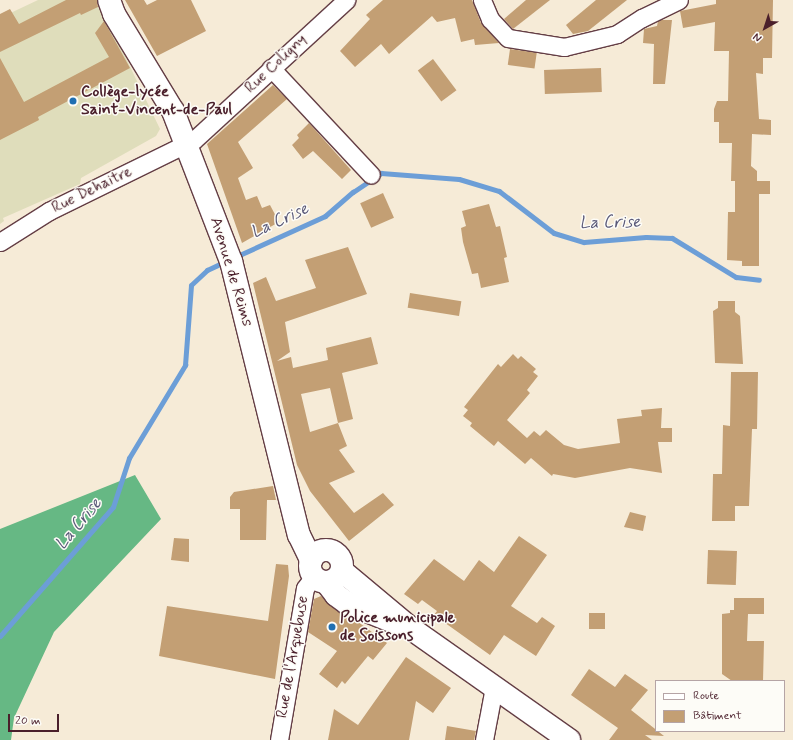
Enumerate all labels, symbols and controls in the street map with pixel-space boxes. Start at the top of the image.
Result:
north arrow [745,8,785,48]
street label: Rue Coligny [241,30,311,98]
text: N [750,30,765,45]
place label: Collège-lycée Saint-Vincent-de-Paul [81,82,232,120]
marker: Collège-lycée Saint-Vincent-de-Paul [68,96,78,106]
street label: Rue Dehaitre [48,162,136,218]
water label: La Crise [248,199,312,243]
water label: La Crise [579,212,641,234]
street label: Avenue de Reims [205,215,257,329]
water label: La Crise [52,494,106,554]
street label: Rue de l'Arquebuse [273,594,313,720]
place label: Police municipale de Soissons [340,608,452,646]
marker: Police municipale de Soissons [327,622,337,632]
legend [655,680,785,732]
text: Route [693,688,719,704]
scale bar [10,706,61,732]
text: Bâtiment [693,708,742,724]
text: 20 m [15,713,41,729]

